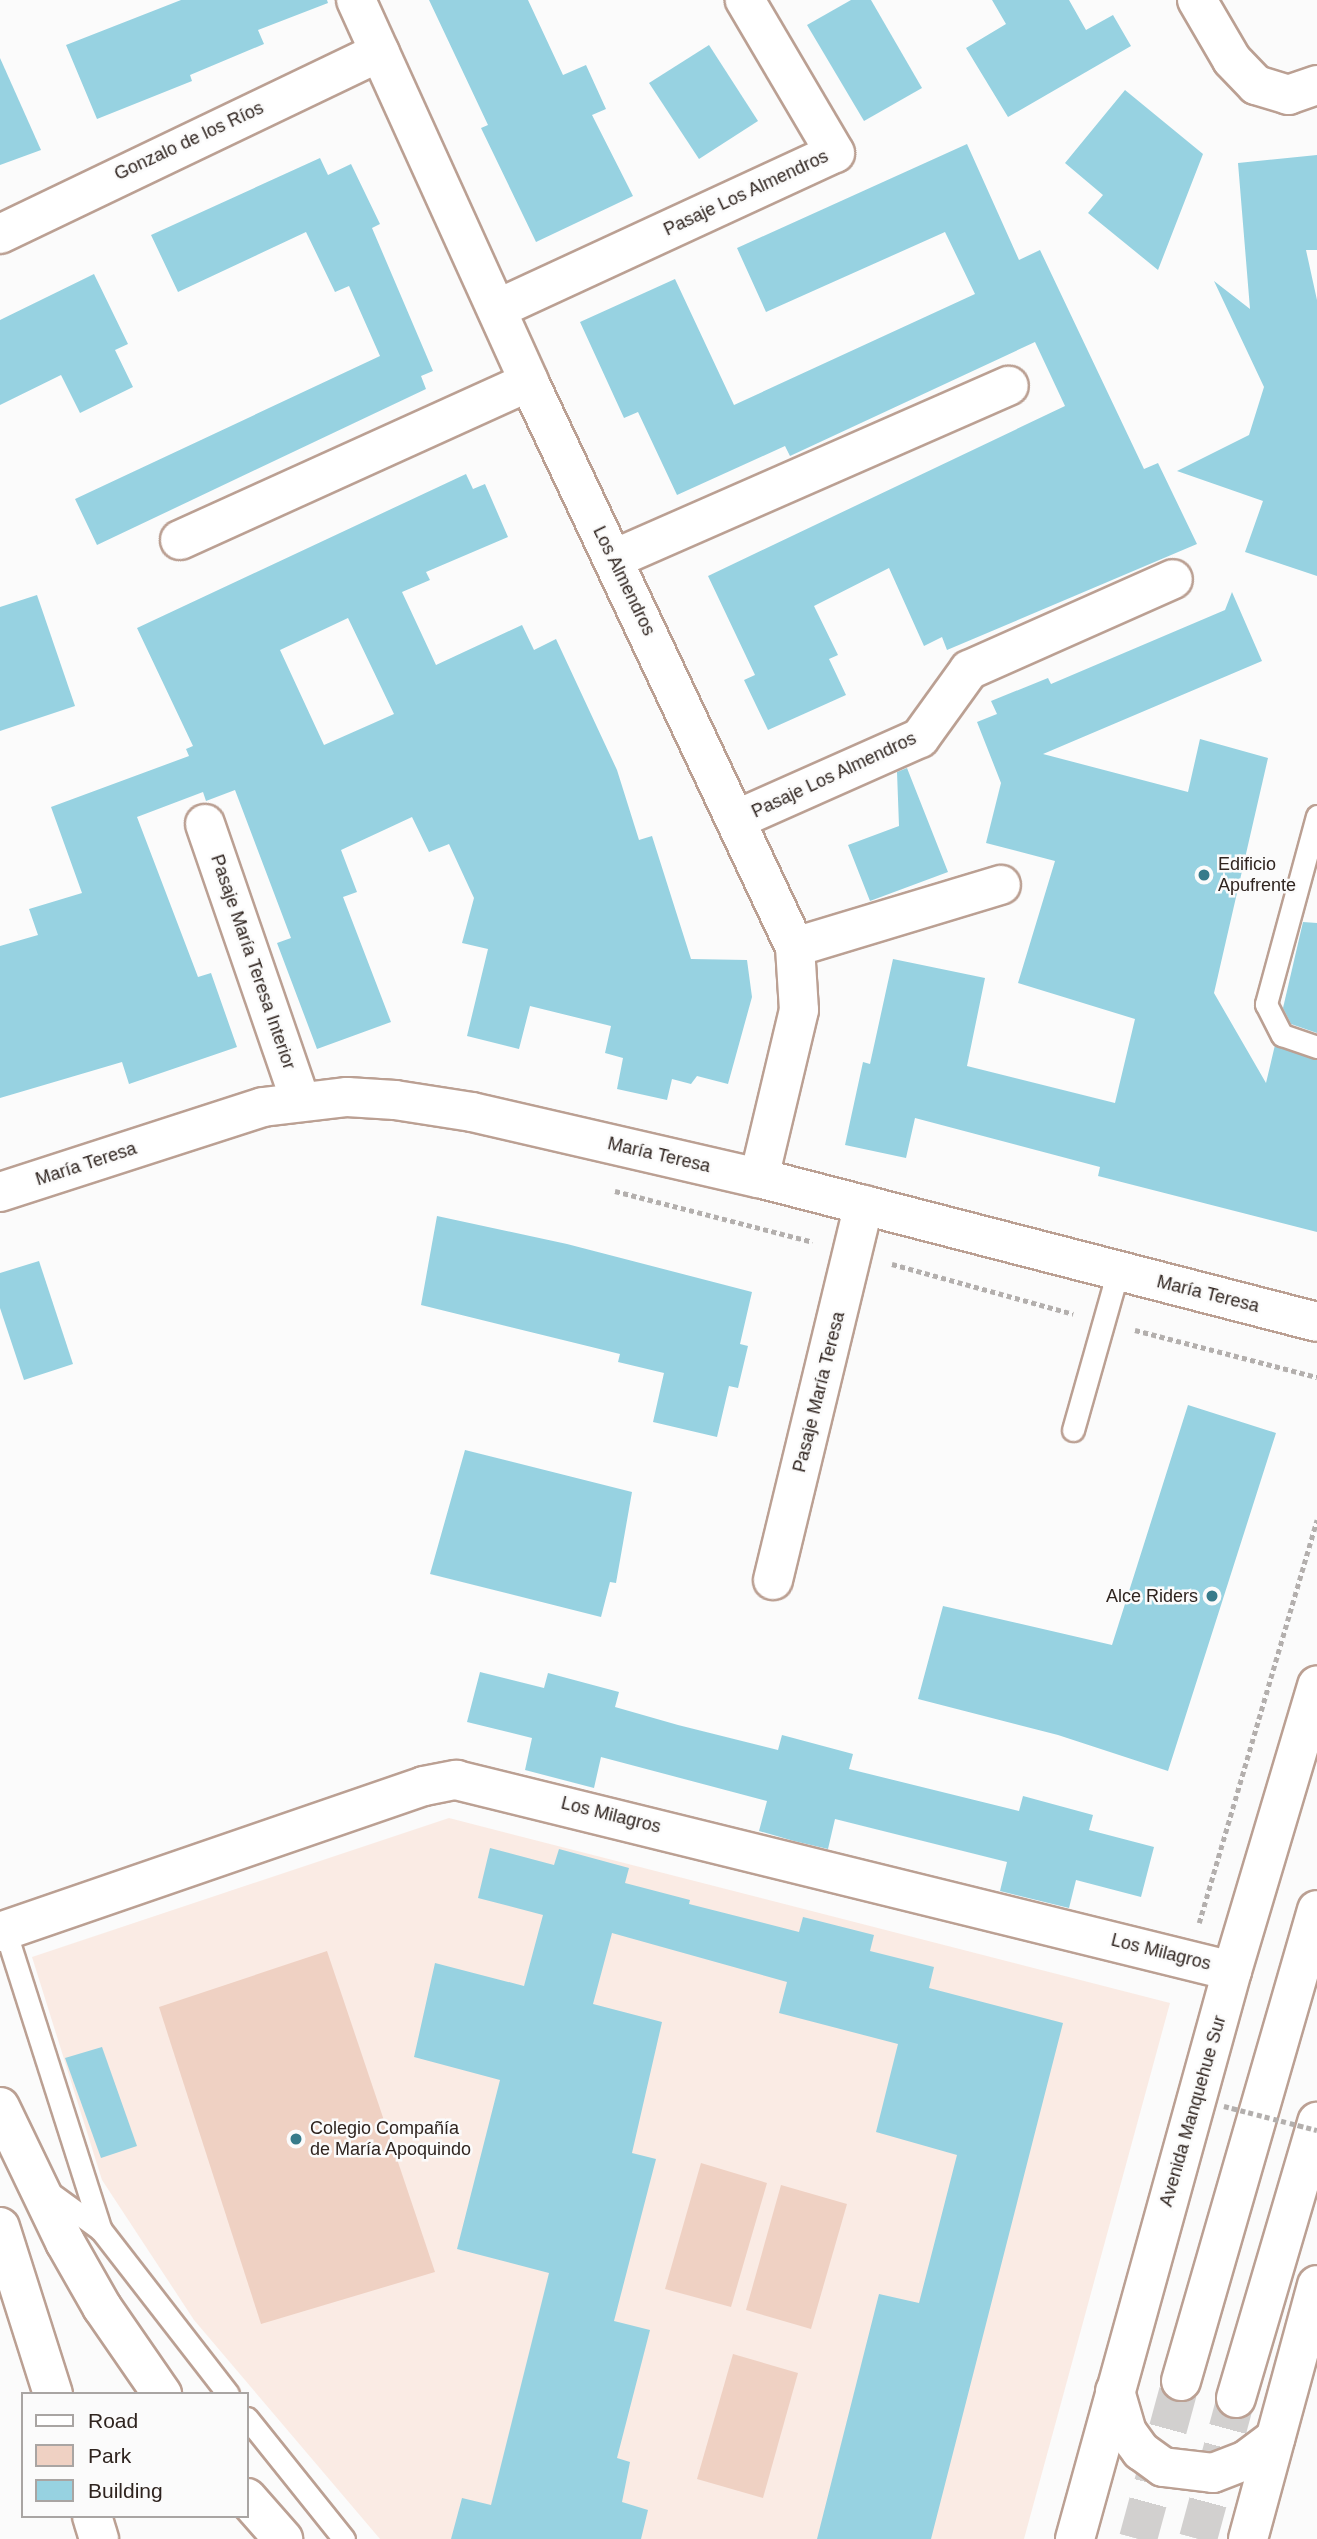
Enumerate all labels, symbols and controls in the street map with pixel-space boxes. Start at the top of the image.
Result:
street label: Gonzalo de los Ríos [111,97,267,185]
street label: Pasaje Los Almendros [660,145,832,241]
street label: Los Almendros [588,522,660,640]
street label: Pasaje Los Almendros [748,727,920,823]
street label: Pasaje María Teresa Interior [206,852,300,1072]
place label: Edificio Apufrente [1218,854,1296,896]
marker: Edificio Apufrente [1196,867,1212,883]
street label: María Teresa [605,1133,713,1177]
street label: María Teresa [33,1137,139,1191]
street label: María Teresa [1154,1271,1262,1317]
street label: Pasaje María Teresa [789,1309,849,1475]
place label: Alce Riders [1106,1585,1198,1607]
marker: Alce Riders [1204,1588,1220,1604]
street label: Los Milagros [559,1792,663,1838]
street label: Los Milagros [1109,1929,1213,1975]
street label: Avenida Manquehue Sur [1155,2013,1231,2209]
place label: Colegio Compañía de María Apoquindo [310,2118,472,2160]
marker: Colegio Compañía de María Apoquindo [288,2131,304,2147]
legend [21,2392,248,2518]
text: Road [88,2409,138,2432]
text: Park [88,2444,131,2467]
text: Building [88,2479,163,2502]

